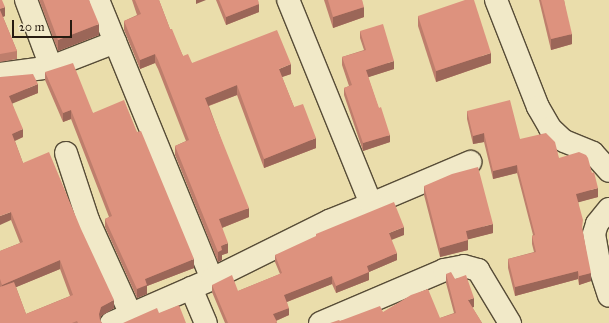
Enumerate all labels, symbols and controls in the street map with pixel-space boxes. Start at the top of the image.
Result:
scale bar [14,12,74,38]
text: 20 m [19,20,45,34]

